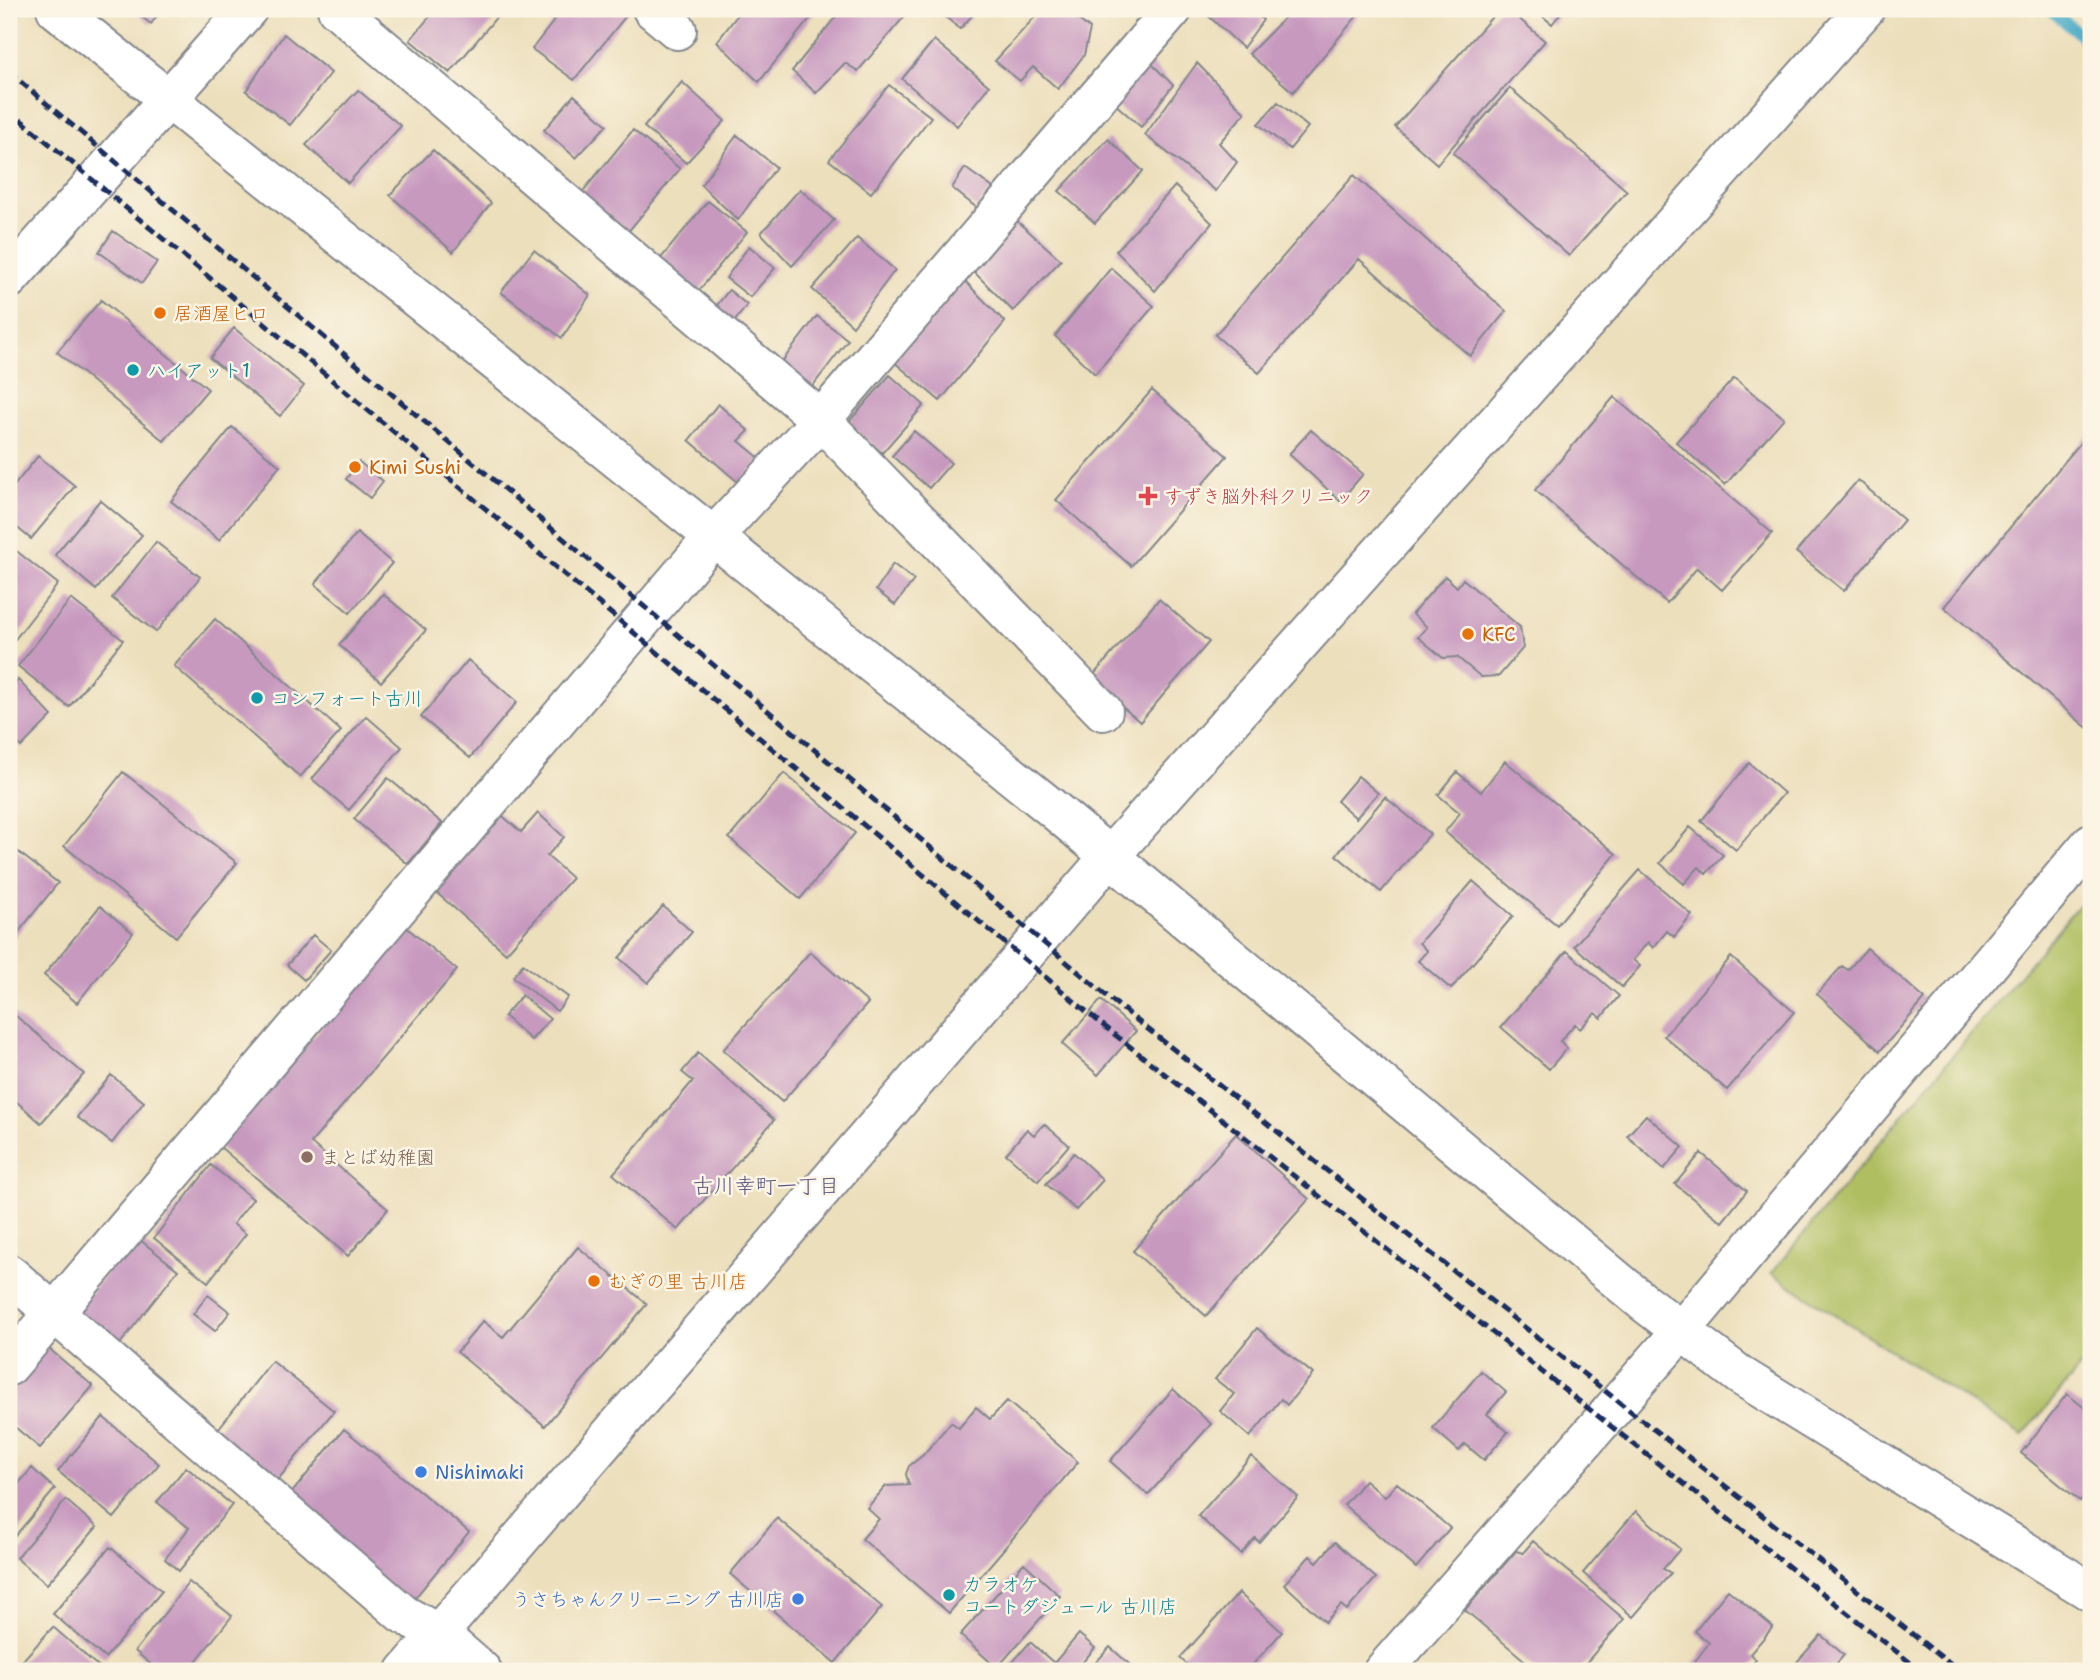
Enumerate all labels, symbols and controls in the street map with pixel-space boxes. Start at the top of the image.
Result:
place label: 居酒屋ヒロ [174,301,269,326]
marker: 居酒屋ヒロ [152,305,168,321]
place label: ハイアット1 [147,358,250,383]
marker: ハイアット1 [125,362,141,378]
place label: Kimi Sushi [369,455,461,480]
marker: Kimi Sushi [347,459,363,475]
place label: すずき脳外科クリニック [1164,484,1373,509]
marker: すずき脳外科クリニック [1138,486,1158,506]
place label: KFC [1482,622,1516,647]
marker: KFC [1460,626,1476,642]
place label: コンフォート古川 [271,686,423,711]
marker: コンフォート古川 [249,690,265,706]
place label: まとば幼稚園 [321,1145,435,1170]
marker: まとば幼稚園 [299,1149,315,1165]
district label: 古川幸町一丁目 [693,1172,840,1200]
place label: むぎの里 古川店 [608,1269,747,1294]
marker: むぎの里 古川店 [586,1273,602,1289]
place label: Nishimaki [435,1460,524,1485]
marker: Nishimaki [413,1464,429,1480]
place label: カラオケ コートダジュール 古川店 [963,1572,1177,1619]
place label: うさちゃんクリーニング 古川店 [512,1587,784,1612]
marker: カラオケ コートダジュール 古川店 [941,1587,957,1603]
marker: うさちゃんクリーニング 古川店 [790,1591,806,1607]

